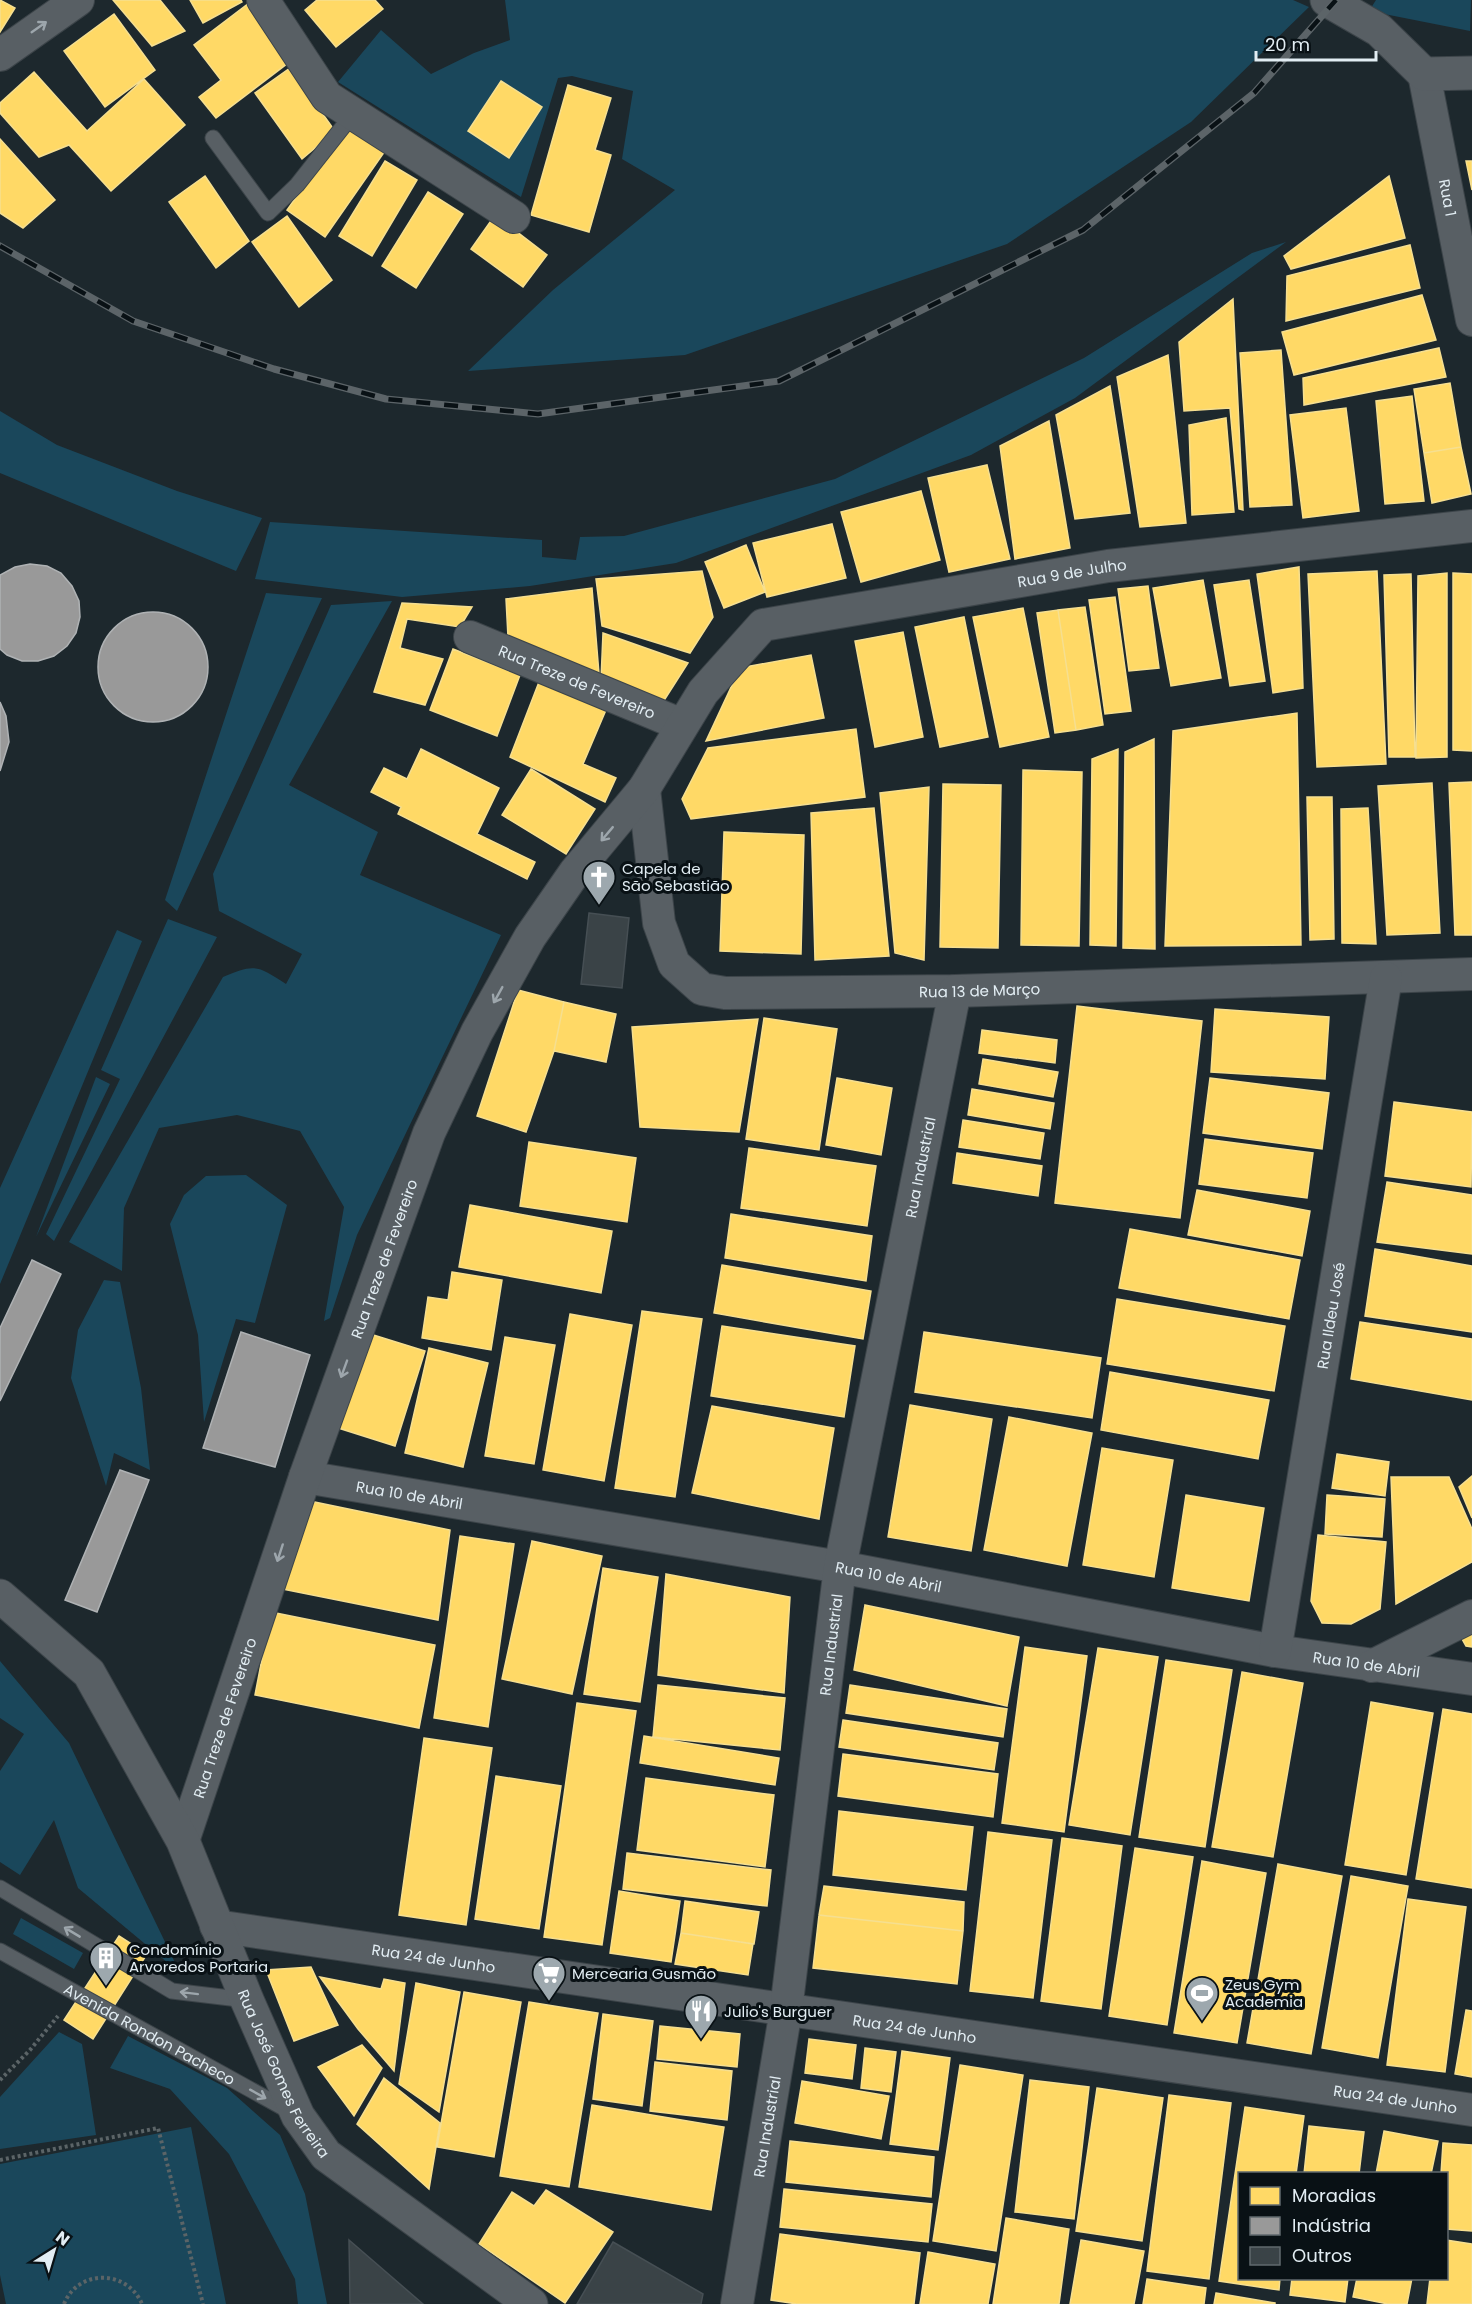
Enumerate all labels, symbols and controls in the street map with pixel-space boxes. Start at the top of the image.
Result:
one-way arrow [30,21,47,33]
scale bar [1256,24,1376,62]
text: 20 m [1265,32,1310,57]
street label: Rua 1 [1434,177,1462,218]
street label: Rua 9 de Julho [1016,554,1128,592]
street label: Rua Treze de Fevereiro [496,640,659,723]
one-way arrow [600,826,613,842]
place label: Capela de São Sebastião [622,858,730,896]
church icon: Capela de São Sebastião [581,859,617,906]
street label: Rua 13 de Março [919,978,1041,1002]
one-way arrow [491,986,503,1003]
street label: Rua Industrial [899,1115,940,1220]
street label: Rua Treze de Fevereiro [345,1176,422,1341]
street label: Rua Ildeu José [1311,1260,1349,1371]
one-way arrow [337,1359,348,1378]
street label: Rua 10 de Abril [355,1475,464,1514]
one-way arrow [273,1543,284,1562]
street label: Rua 10 de Abril [834,1556,944,1597]
street label: Rua Industrial [814,1593,847,1697]
street label: Rua Treze de Fevereiro [188,1635,261,1801]
street label: Rua 10 de Abril [1312,1646,1421,1682]
one-way arrow [64,1925,81,1937]
street label: Rua 24 de Junho [370,1938,497,1977]
place label: Condomínio Arvoredos Portaria [129,1939,268,1977]
building icon: Condomínio Arvoredos Portaria [88,1940,124,1987]
supermarket icon: Mercearia Gusmão [531,1955,567,2002]
place label: Mercearia Gusmão [572,1963,716,1984]
place label: Zeus Gym Academia [1225,1974,1303,2012]
sports icon: Zeus Gym Academia [1184,1975,1220,2022]
street label: Avenida Rondon Pacheco [60,1978,239,2090]
street label: Rua José Gomes Ferreira [233,1986,335,2162]
one-way arrow [179,1987,199,1998]
restaurant icon: Julio's Burguer [683,1993,719,2040]
place label: Julio's Burguer [724,2001,832,2022]
street label: Rua 24 de Junho [851,2009,978,2048]
street label: Rua Industrial [748,2074,785,2179]
street label: Rua 24 de Junho [1332,2079,1459,2118]
one-way arrow [249,2088,266,2100]
legend [1238,2172,1448,2280]
text: Moradias [1292,2183,1376,2208]
text: Indústria [1292,2213,1371,2238]
north arrow [24,2220,84,2280]
text: N [51,2226,74,2251]
text: Outros [1292,2243,1352,2268]

